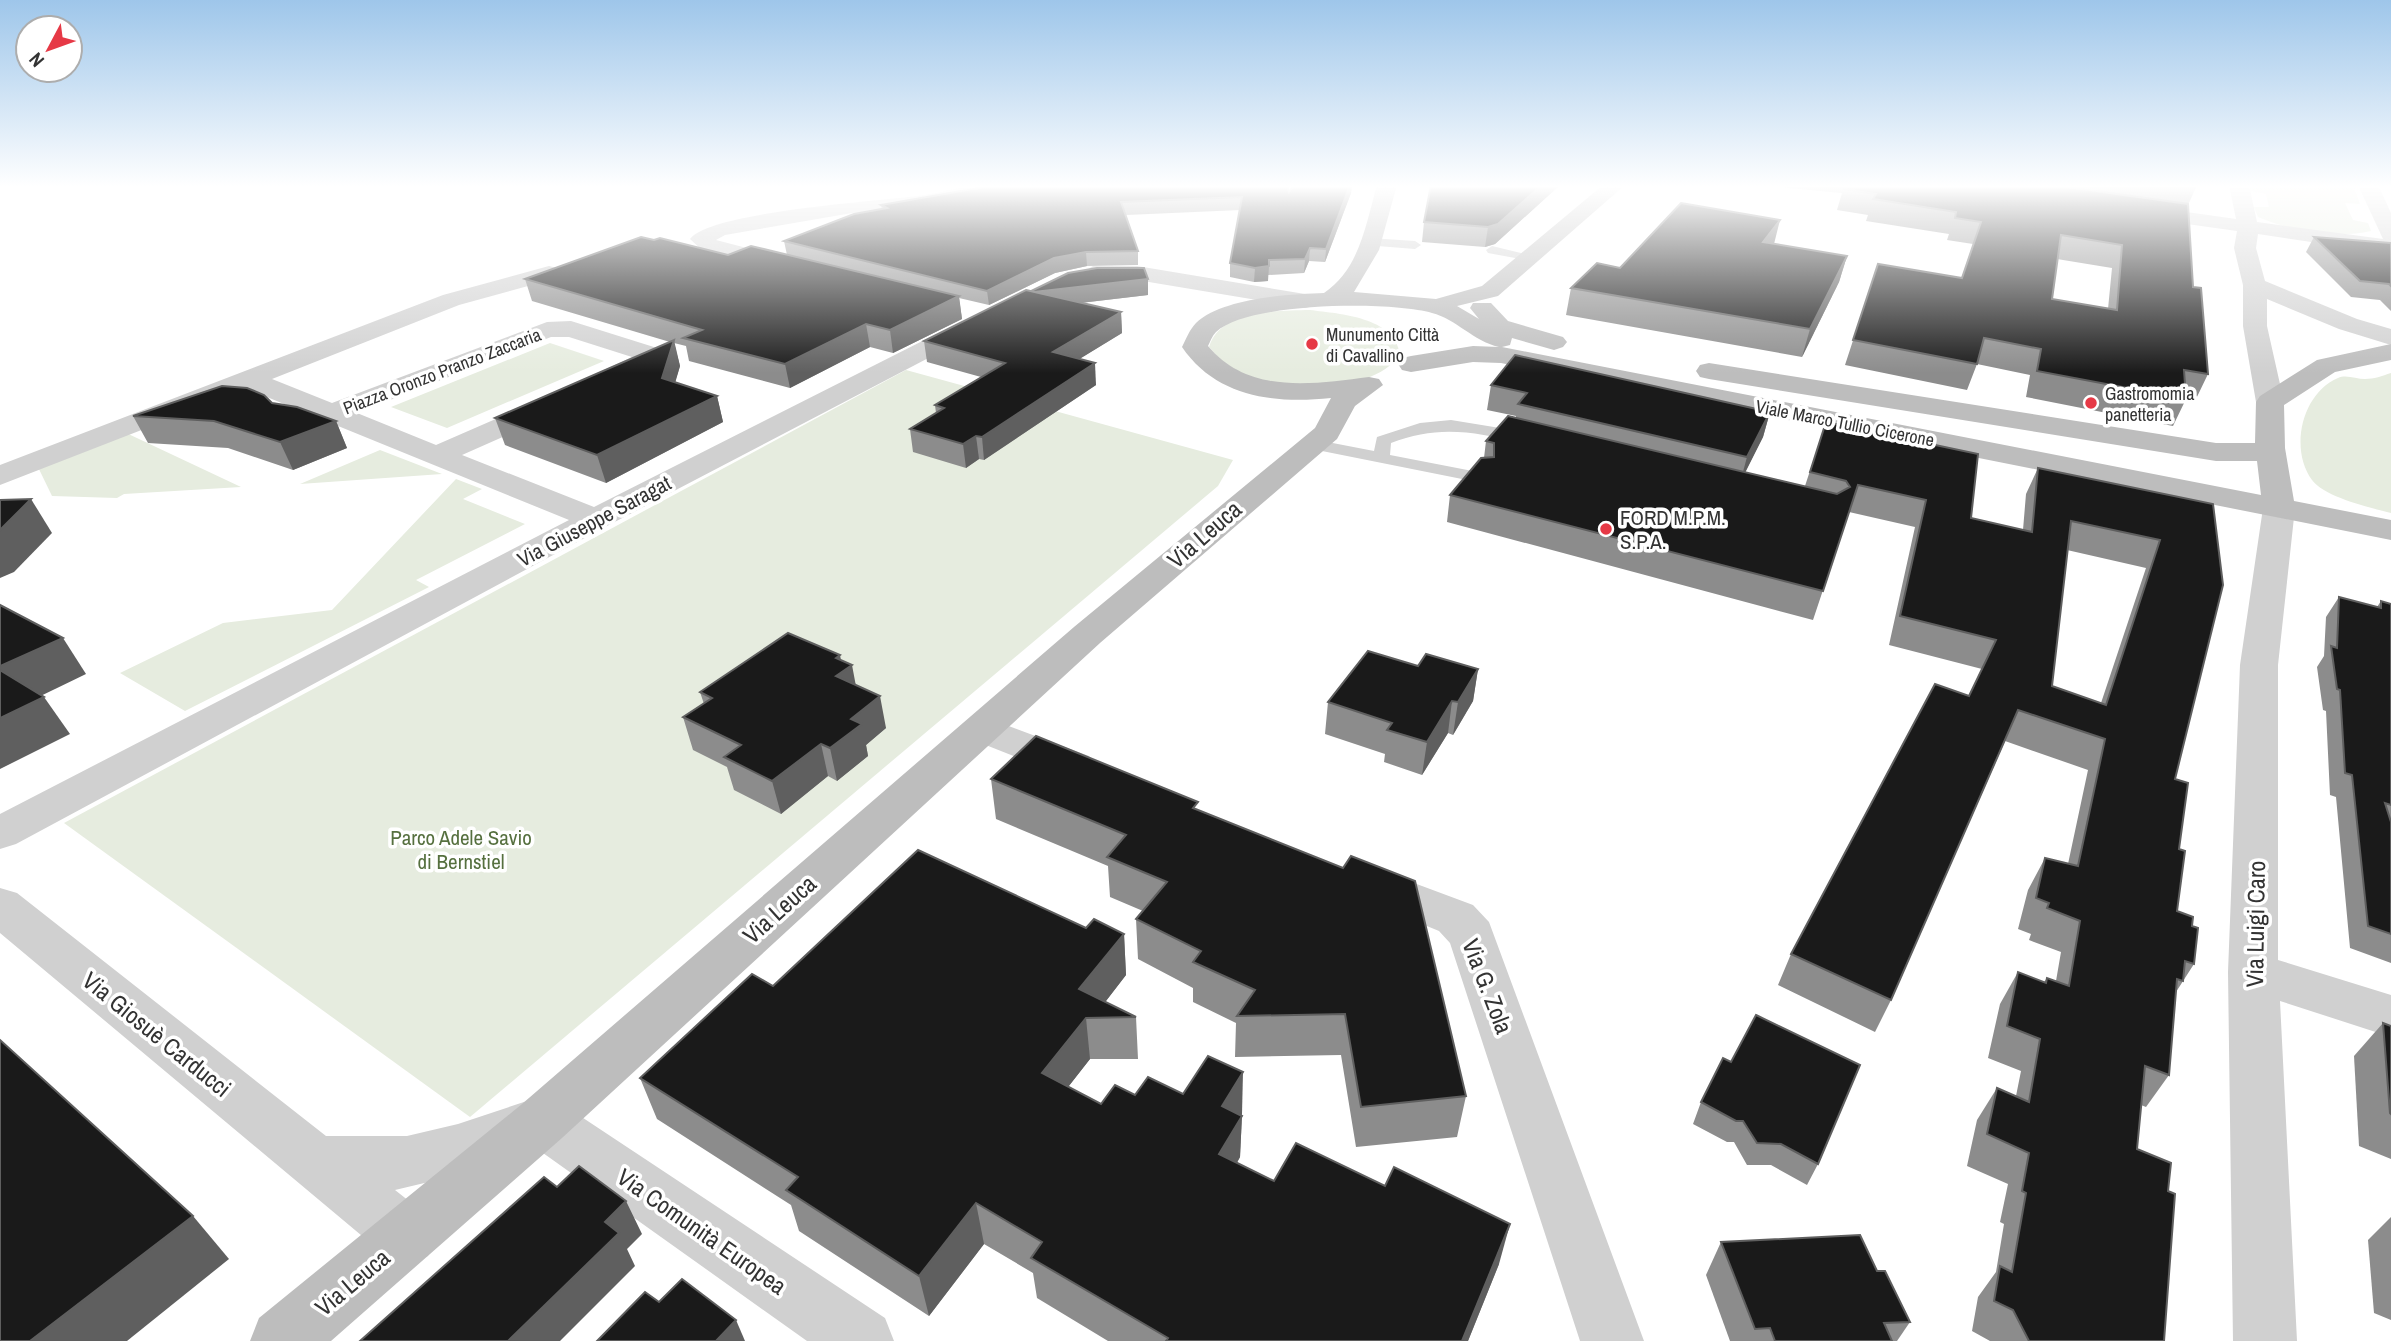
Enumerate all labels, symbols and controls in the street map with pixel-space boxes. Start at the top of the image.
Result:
north arrow [14,14,84,84]
text: N [23,47,50,73]
street label: Piazza Oronzo Pranzo Zaccaria [339,322,545,420]
place label: Munumento Città di Cavallino [1326,322,1439,368]
marker: Munumento Città di Cavallino [1304,336,1320,352]
place label: Gastromomia panetteria [2105,381,2194,427]
street label: Viale Marco Tullio Cicerone [1754,393,1936,453]
marker: Gastromomia panetteria [2083,395,2099,411]
street label: Via Giuseppe Saragat [512,468,676,574]
street label: Via Leuca [1160,493,1248,575]
place label: FORD M.P.M. S.P.A. [1620,503,1726,556]
marker: FORD M.P.M. S.P.A. [1598,521,1614,537]
park label: Parco Adele Savio di Bernstiel [390,823,532,876]
street label: Via Luigi Caro [2238,860,2272,988]
street label: Via Leuca [735,868,823,950]
street label: Via G. Zola [1455,934,1521,1038]
street label: Via Giosuè Carducci [76,964,238,1104]
street label: Via Comunità Europea [611,1161,793,1301]
street label: Via Leuca [308,1241,396,1323]

